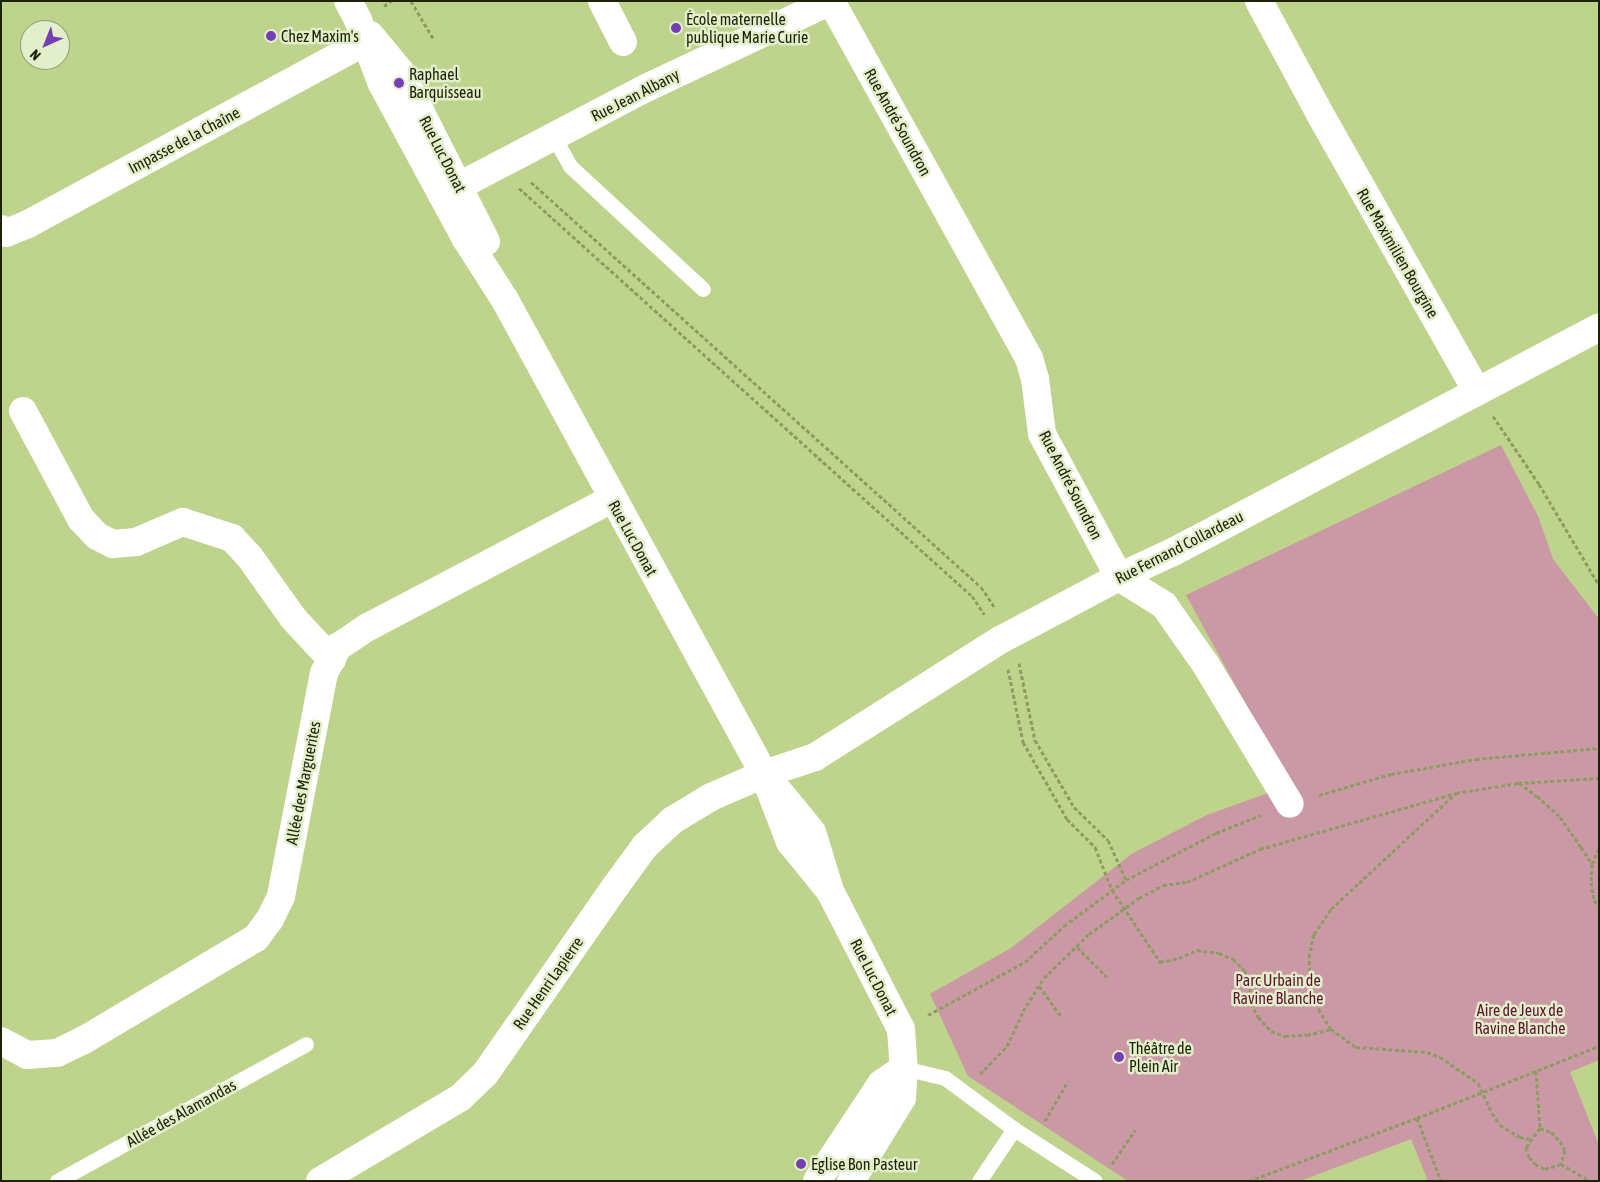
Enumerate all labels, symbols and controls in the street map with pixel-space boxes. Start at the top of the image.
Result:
place label: École maternelle publique Marie Curie [686,9,808,47]
north arrow [20,20,70,70]
marker: École maternelle publique Marie Curie [670,22,682,34]
place label: Chez Maxim's [281,26,359,46]
marker: Chez Maxim's [265,30,277,42]
text: N [27,46,44,64]
place label: Raphael Barquisseau [409,64,481,102]
street label: Rue Jean Albany [588,65,682,125]
street label: Rue André Soundron [861,65,935,179]
marker: Raphael Barquisseau [393,77,405,89]
street label: Impasse de la Chaîne [125,103,243,177]
street label: Rue Luc Donat [415,112,471,196]
street label: Rue Maximilien Bourgine [1353,185,1443,321]
street label: Rue André Soundron [1035,427,1107,543]
street label: Rue Luc Donat [604,497,662,579]
street label: Rue Fernand Collardeau [1112,506,1246,588]
street label: Allée des Marguerites [282,720,324,846]
street label: Rue Henri Lapierre [509,933,587,1033]
street label: Rue Luc Donat [846,935,902,1019]
park label: Parc Urbain de Ravine Blanche [1233,970,1323,1008]
park label: Aire de Jeux de Ravine Blanche [1475,1000,1565,1038]
place label: Théâtre de Plein Air [1129,1038,1192,1076]
marker: Théâtre de Plein Air [1113,1051,1125,1063]
street label: Allée des Alamandas [123,1075,239,1151]
place label: Eglise Bon Pasteur [811,1154,918,1174]
marker: Eglise Bon Pasteur [795,1158,807,1170]

